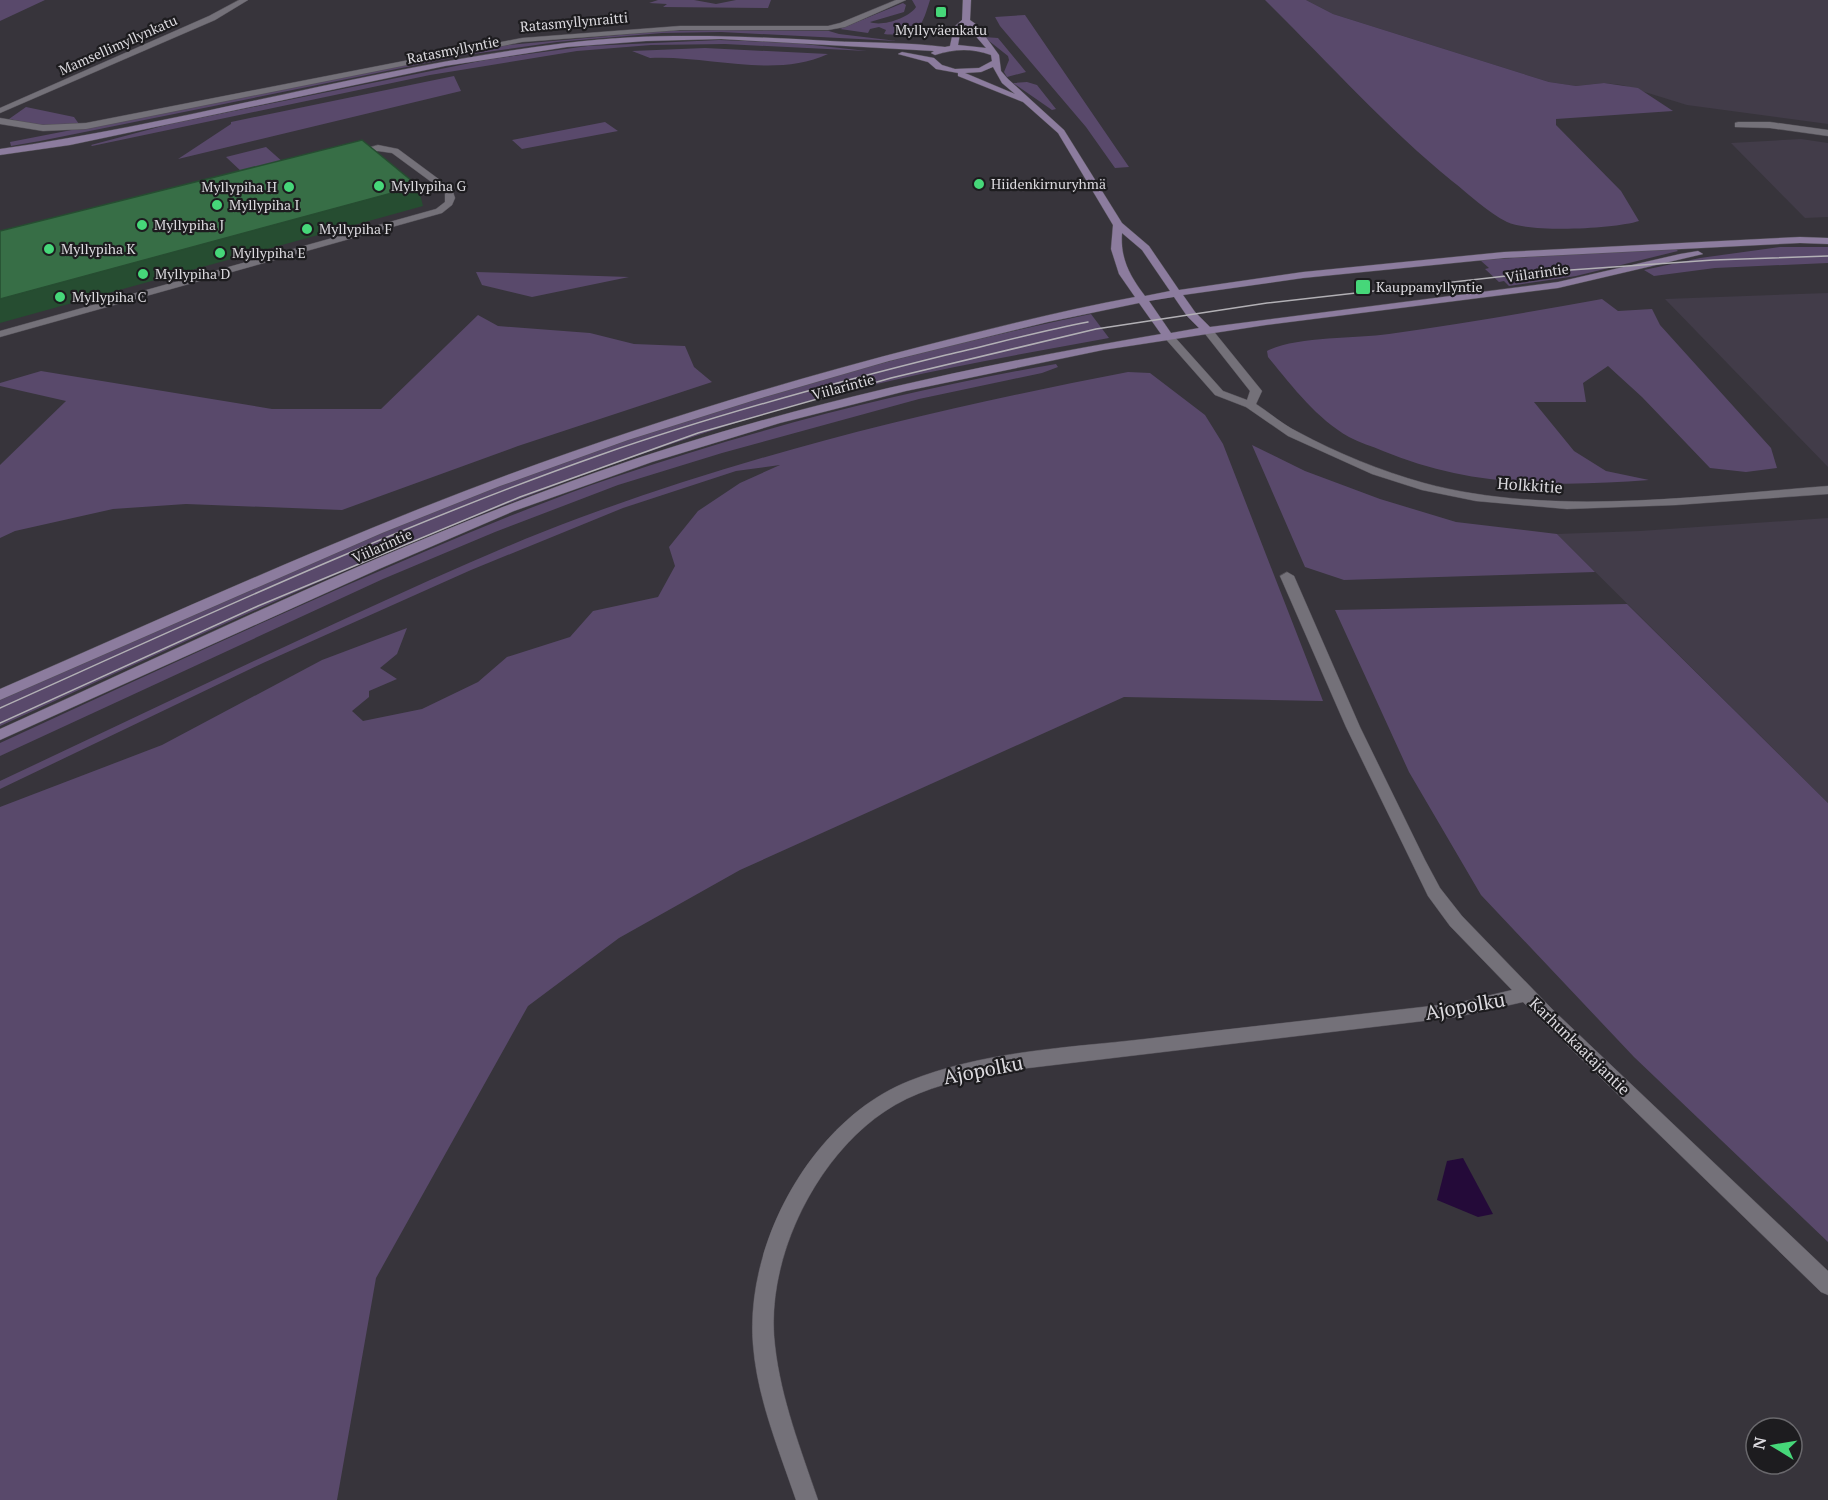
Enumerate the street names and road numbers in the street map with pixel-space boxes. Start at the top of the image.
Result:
street label: Ratasmyllynraitti [519,7,629,36]
street label: Mamsellimyllynkatu [56,10,180,79]
street label: Ratasmyllyntie [405,31,501,68]
street label: Viilarintie [1504,259,1570,286]
street label: Viilarintie [810,369,876,404]
street label: Holkkitie [1497,472,1563,498]
street label: Viilarintie [349,524,415,567]
street label: Ajopolku [1423,985,1507,1026]
street label: Karhunkaatajantie [1525,992,1635,1100]
street label: Ajopolku [941,1049,1025,1090]

